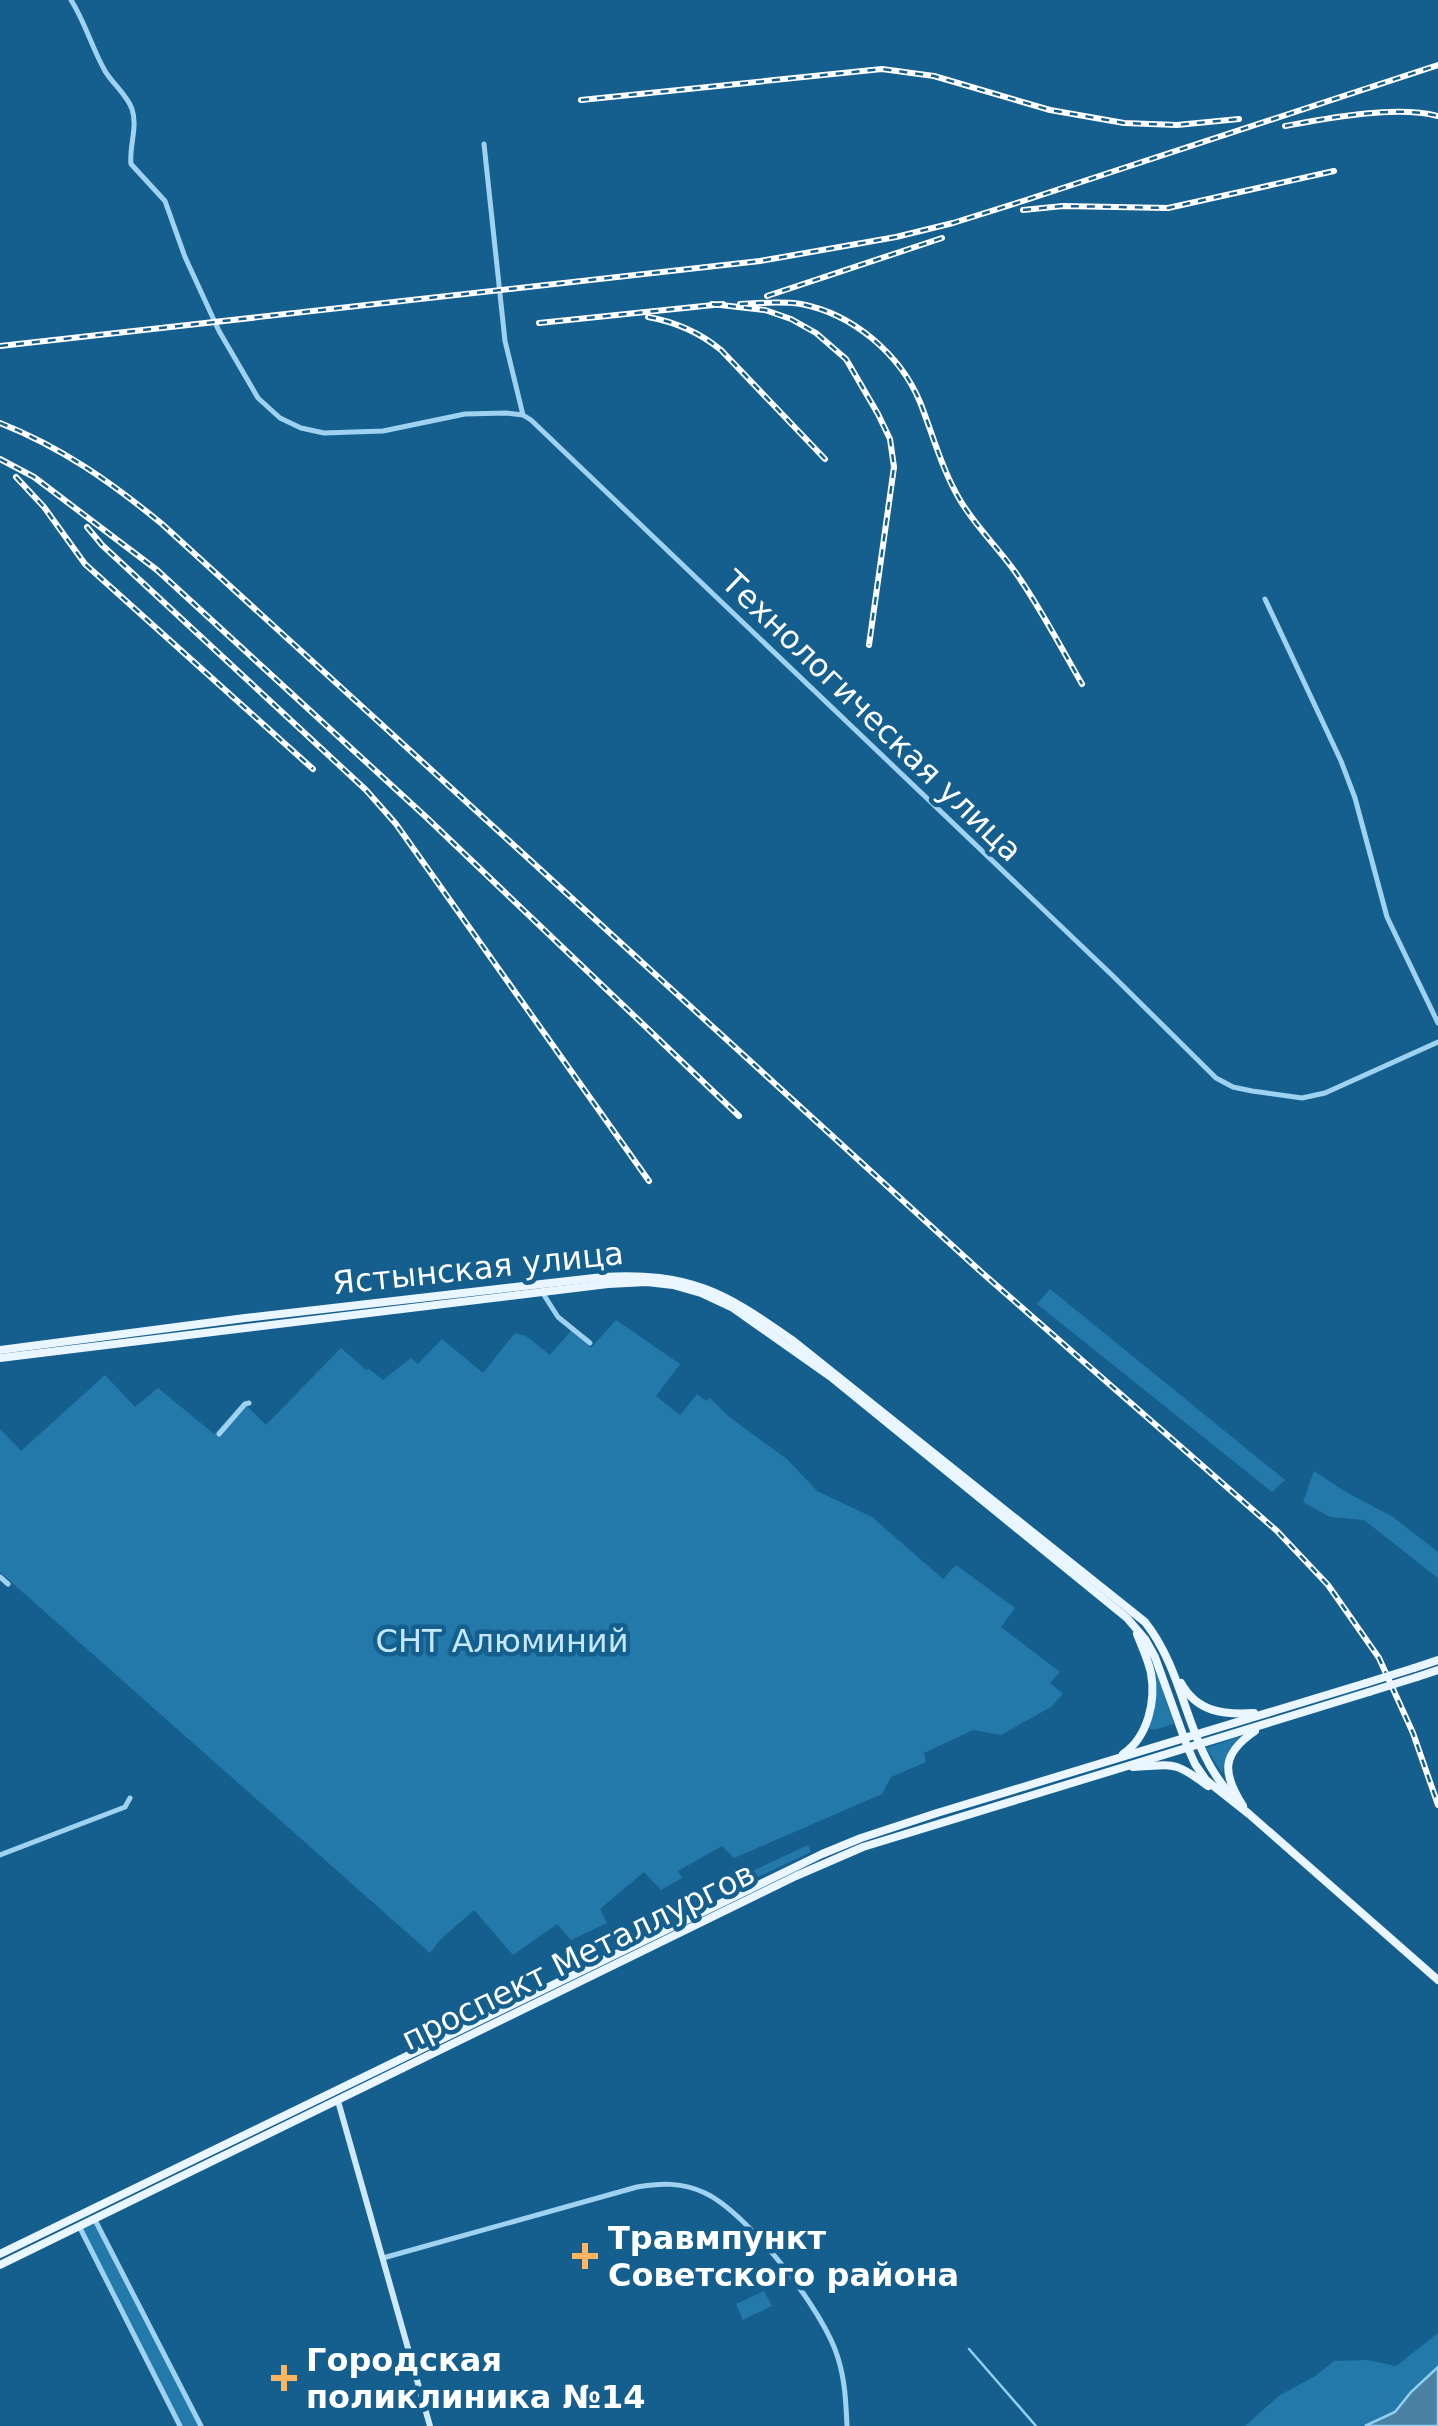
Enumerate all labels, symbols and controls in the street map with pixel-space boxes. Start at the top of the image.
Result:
street label: Технологическая улица [713,562,1030,869]
street label: Ястынская улица [331,1234,625,1302]
park label: СНТ Алюминий [376,1622,628,1660]
street label: проспект Металлургов [395,1854,761,2058]
place label: Травмпункт Советского района [608,2219,959,2294]
marker: Травмпункт Советского района [572,2243,598,2269]
place label: Городская поликлиника №14 [306,2341,646,2416]
marker: Городская поликлиника №14 [271,2365,297,2391]

